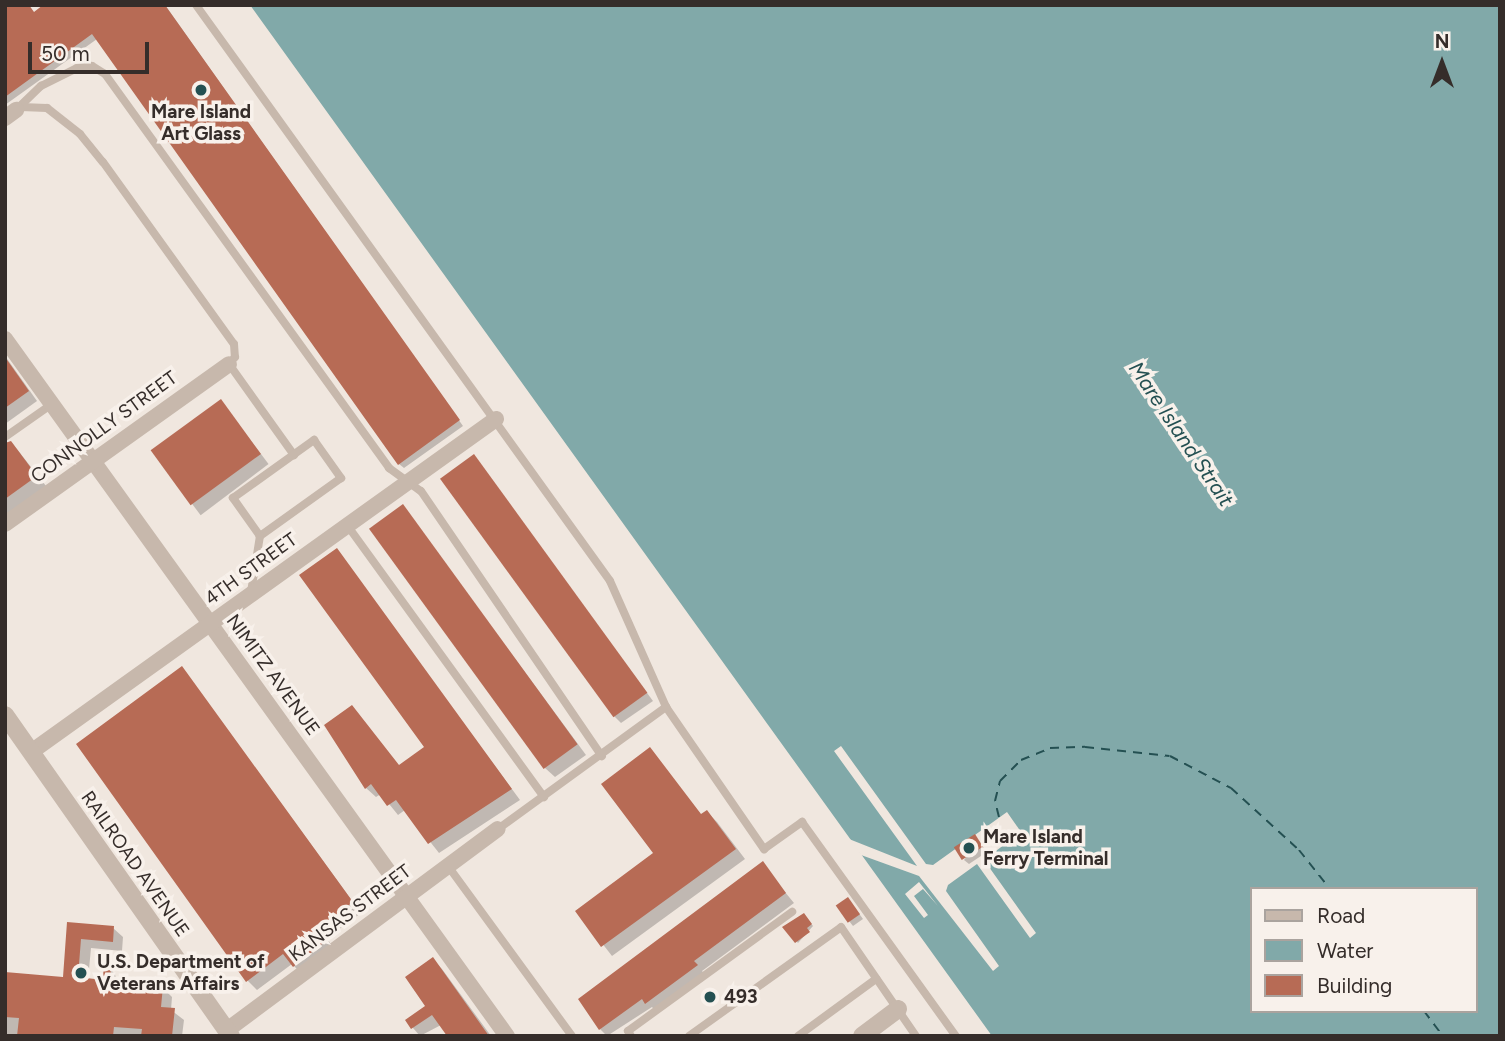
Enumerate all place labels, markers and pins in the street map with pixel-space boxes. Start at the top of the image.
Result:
marker: Mare Island Art Glass [193,82,209,98]
place label: Mare Island Art Glass [151,101,251,145]
place label: Mare Island Ferry Terminal [983,826,1108,870]
marker: Mare Island Ferry Terminal [961,840,977,856]
place label: U.S. Department of Veterans Affairs [97,951,265,995]
marker: U.S. Department of Veterans Affairs [71,963,91,983]
place label: 493 [724,986,758,1008]
marker: 493 [702,989,718,1005]

